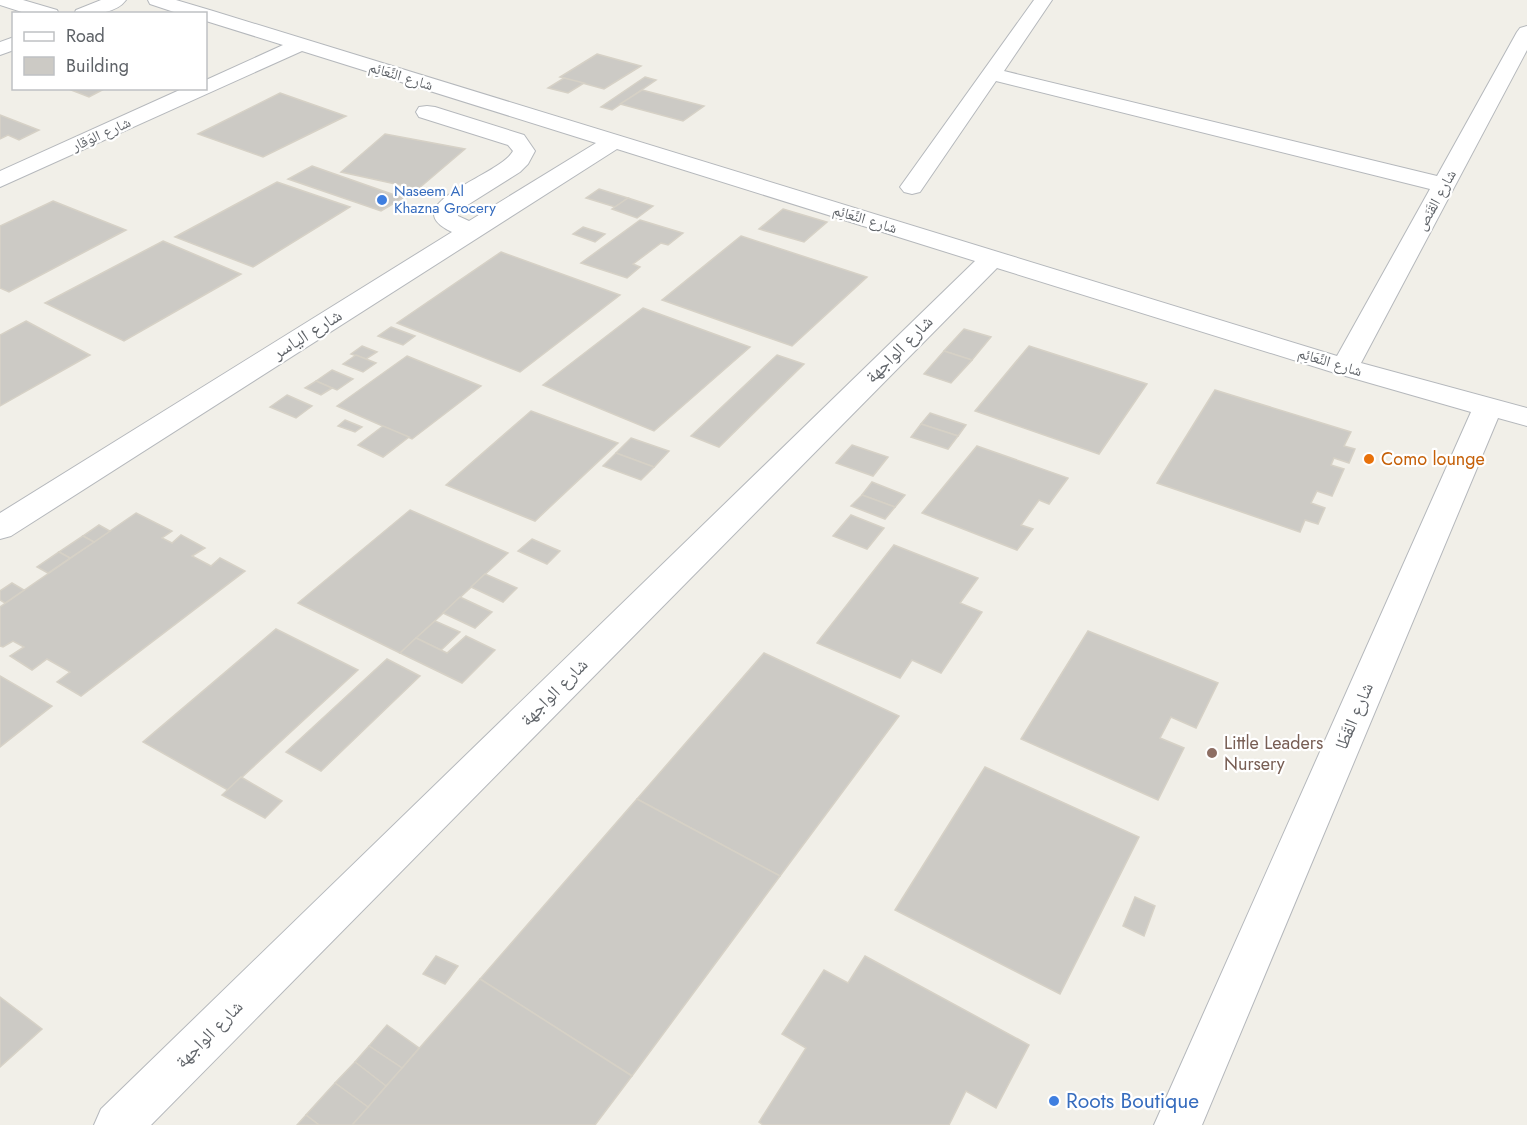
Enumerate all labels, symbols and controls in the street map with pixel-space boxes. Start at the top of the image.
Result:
legend [12,12,207,90]
text: Road [66,23,105,49]
text: Building [66,53,129,79]
street label: شارع النَّعَائِم [366,56,436,96]
street label: شارع الوَقار [67,111,134,157]
street label: شارع القَنَص [1410,166,1462,234]
place label: Naseem Al Khazna Grocery [394,180,496,219]
marker: Naseem Al Khazna Grocery [375,193,389,207]
street label: شارع النَّعَائِم [830,199,900,239]
street label: شارع الياسر [266,302,347,366]
street label: شارع الواجهة [859,309,939,389]
street label: شارع النَّعَائِم [1295,342,1365,382]
place label: Como lounge [1381,446,1485,472]
marker: Como lounge [1362,452,1376,466]
street label: شارع الواجهة [514,652,594,732]
street label: شارع القَطَا [1328,678,1380,754]
place label: Little Leaders Nursery [1224,730,1323,777]
marker: Little Leaders Nursery [1205,746,1219,760]
street label: شارع الواجهة [169,994,249,1074]
place label: Roots Boutique [1066,1086,1199,1116]
marker: Roots Boutique [1047,1094,1061,1108]

